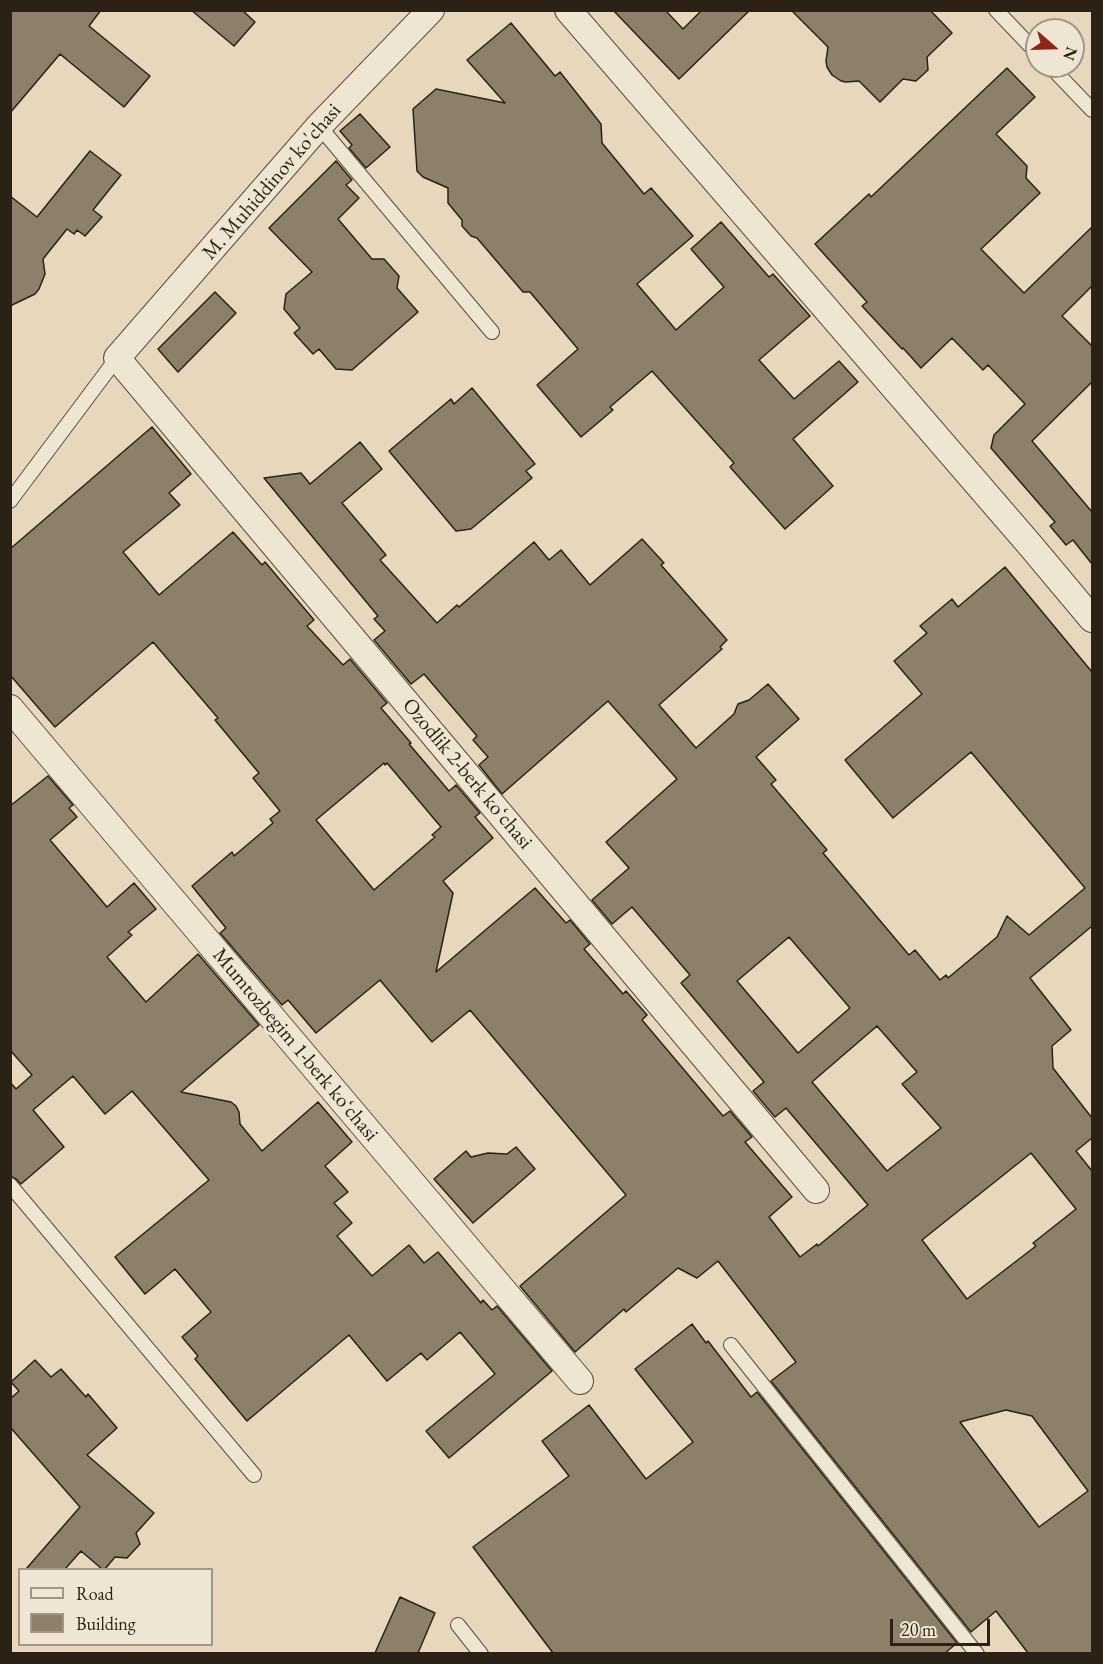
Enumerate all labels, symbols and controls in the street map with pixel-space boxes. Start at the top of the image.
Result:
north arrow [1025,18,1085,78]
text: N [1058,44,1083,63]
street label: M. Muhiddinov ko'chasi [197,99,347,265]
street label: Ozodlik 2-berk koʻchasi [397,693,537,855]
street label: Mumtozbegim 1-berk koʻchasi [207,943,383,1147]
legend [18,1568,213,1646]
text: Road [76,1582,114,1605]
scale bar [893,1607,994,1645]
text: Building [76,1612,136,1635]
text: 20 m [901,1618,936,1641]

